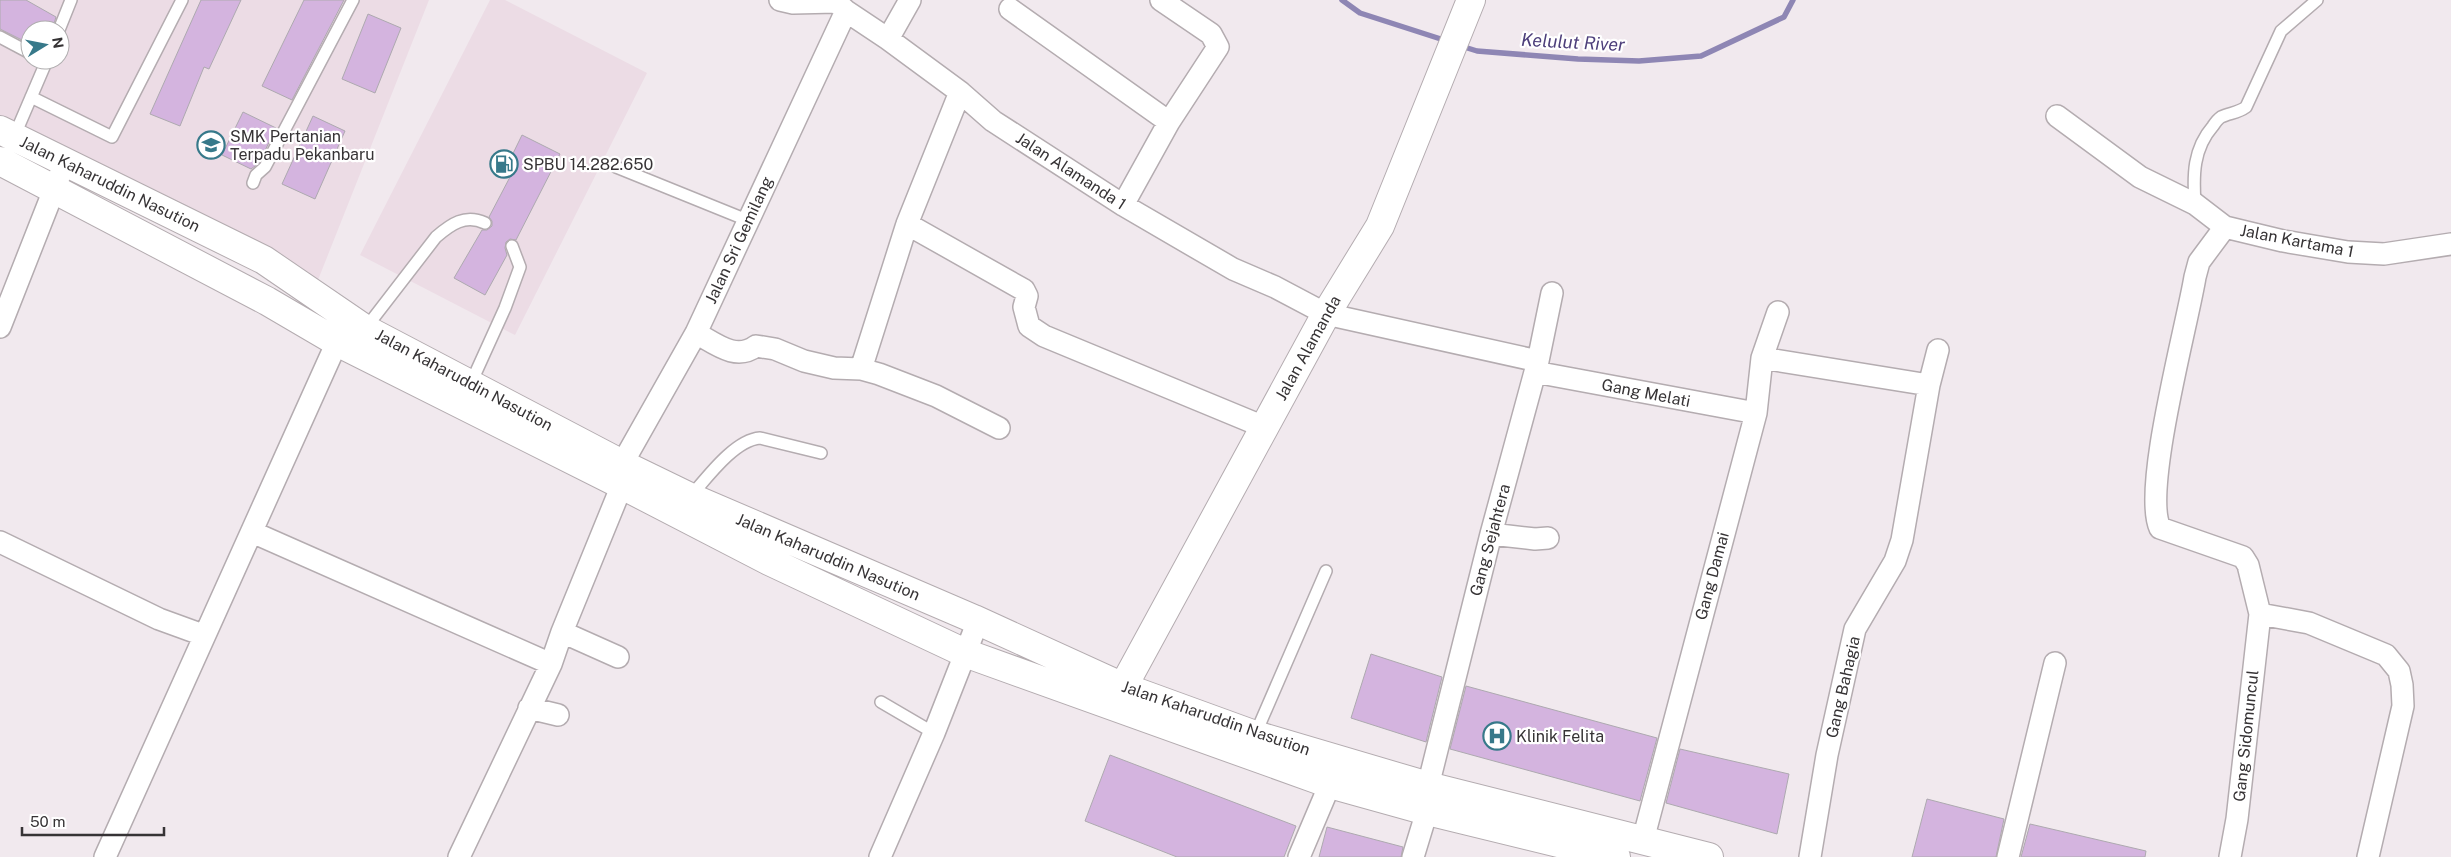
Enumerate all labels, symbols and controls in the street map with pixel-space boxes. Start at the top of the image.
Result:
north arrow [20,20,70,70]
water label: Kelulut River [1521,29,1626,55]
text: N [49,36,67,50]
place label: SMK Pertanian Terpadu Pekanbaru [230,127,375,164]
street label: Jalan Alamanda 1 [1012,128,1130,214]
school or university icon: SMK Pertanian Terpadu Pekanbaru [196,130,226,160]
street label: Jalan Kaharuddin Nasution [17,132,203,236]
fuel station icon: SPBU 14.282.650 [489,149,519,179]
place label: SPBU 14.282.650 [523,155,653,174]
street label: Jalan Sri Gemilang [701,173,777,307]
street label: Jalan Kartama 1 [2238,221,2356,261]
street label: Jalan Alamanda [1271,292,1345,404]
street label: Jalan Kaharuddin Nasution [372,325,556,435]
street label: Gang Melati [1600,375,1692,411]
street label: Gang Sejahtera [1466,482,1514,598]
street label: Jalan Kaharuddin Nasution [733,510,923,604]
street label: Gang Damai [1691,530,1733,622]
street label: Gang Bahagia [1822,634,1864,740]
street label: Gang Sidomuncul [2230,669,2262,803]
street label: Jalan Kaharuddin Nasution [1119,677,1313,759]
hospital icon: Klinik Felita [1482,721,1512,751]
place label: Klinik Felita [1516,727,1604,746]
scale bar [22,804,165,836]
text: 50 m [30,813,65,830]

